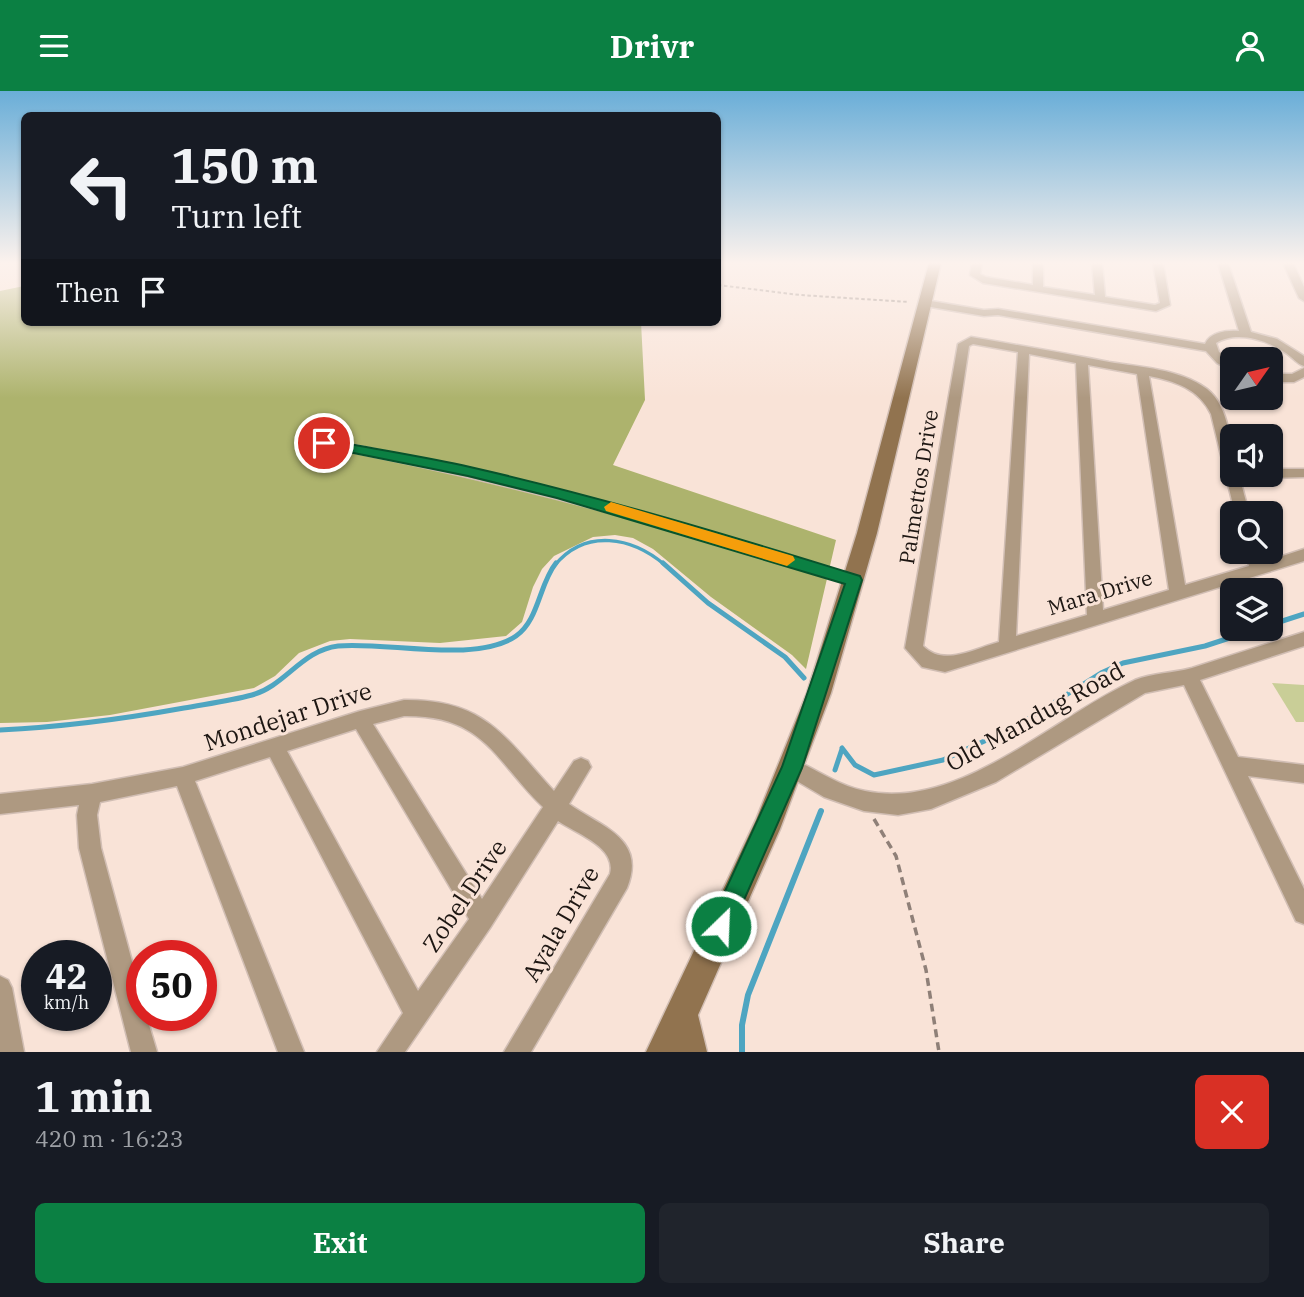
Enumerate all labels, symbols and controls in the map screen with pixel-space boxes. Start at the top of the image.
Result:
text: Drivr [610,25,694,67]
icon: menu [35,27,73,65]
icon: person [1231,27,1269,65]
text: 150 m [171,133,318,196]
icon: left [56,140,147,231]
text: Turn left [171,195,302,237]
icon: arrive [134,273,172,311]
text: Then [56,275,120,309]
north arrow [1220,347,1283,409]
map controls [1220,347,1283,641]
street label: Palmettos Drive [892,407,944,566]
pin [294,413,354,473]
icon: arrive [305,424,343,462]
button: sound [1220,424,1283,487]
button: search [1220,501,1283,564]
street label: Mara Drive [1044,563,1156,621]
button: layers [1220,578,1283,641]
street label: Old Mandug Road [940,654,1129,778]
street label: Mondejar Drive [200,674,376,758]
street label: Zobel Drive [415,833,514,958]
street label: Ayala Drive [514,860,606,987]
position arrow [684,889,758,963]
speed limit sign: 50 [126,940,217,1031]
text: 42 [45,953,88,999]
text: km/h [44,991,89,1014]
text: 1 min [35,1069,153,1124]
button: close [1195,1075,1269,1149]
text: 420 m · 16:23 [35,1123,184,1153]
button: Exit [35,1203,645,1283]
button: Share [659,1203,1269,1283]

